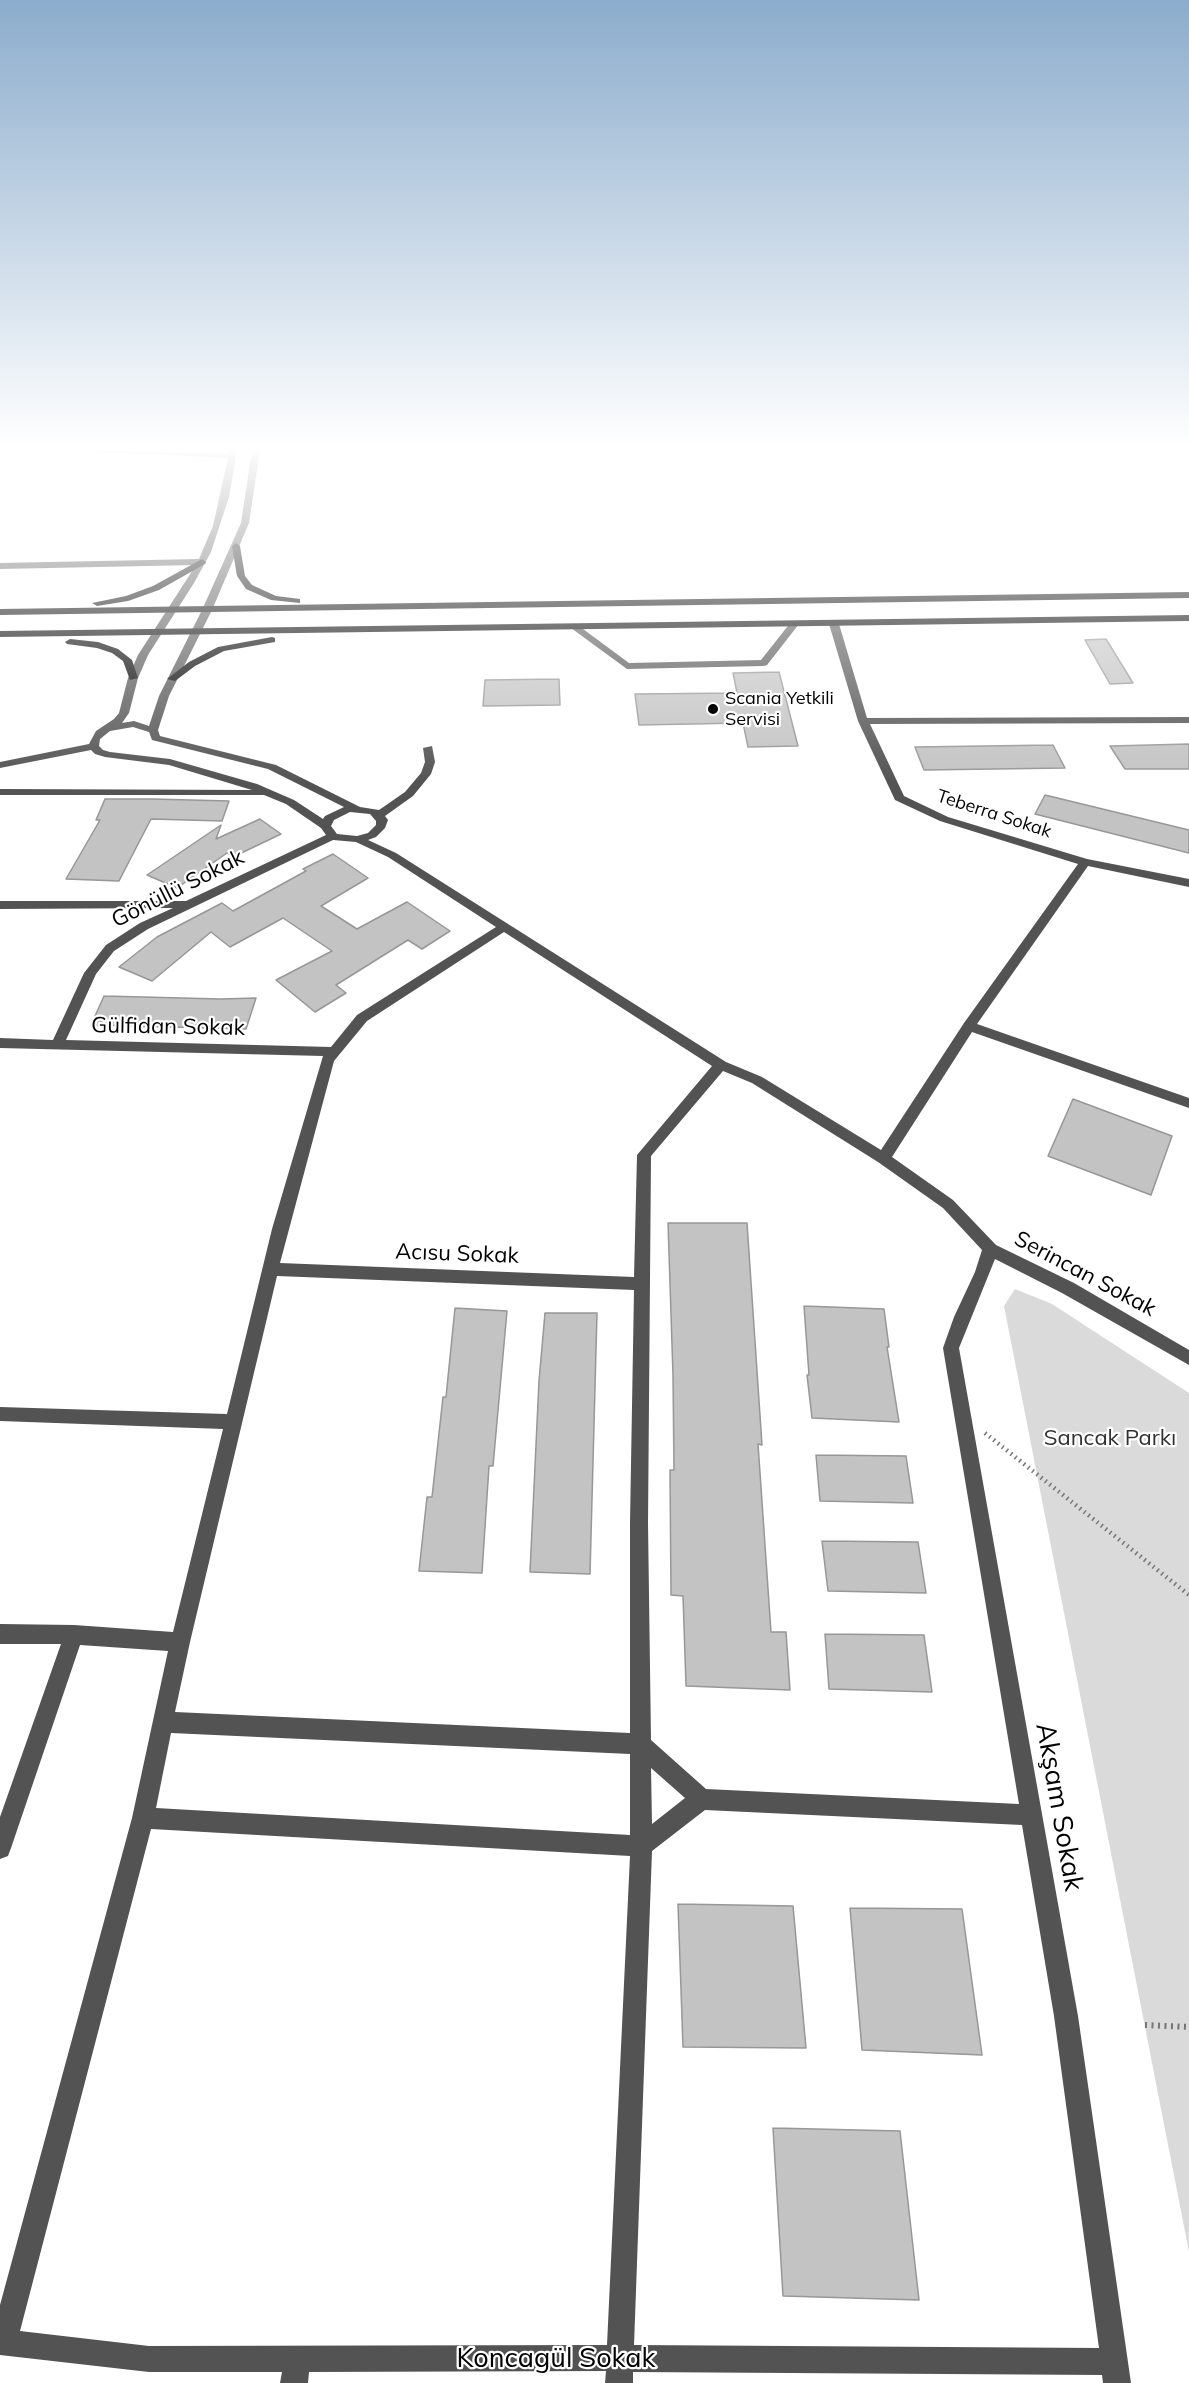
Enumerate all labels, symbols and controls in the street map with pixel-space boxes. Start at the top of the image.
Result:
place label: Scania Yetkili Servisi [725,688,834,730]
marker: Scania Yetkili Servisi [706,702,720,716]
street label: Teberra Sokak [934,785,1054,843]
street label: Gönüllü Sokak [107,844,249,934]
street label: Gülfidan Sokak [91,1012,245,1042]
street label: Serincan Sokak [1010,1226,1160,1322]
street label: Acısu Sokak [395,1239,519,1269]
park label: Sancak Parkı [1044,1425,1176,1451]
street label: Akşam Sokak [1028,1720,1090,1894]
street label: Koncagül Sokak [457,2343,655,2375]

